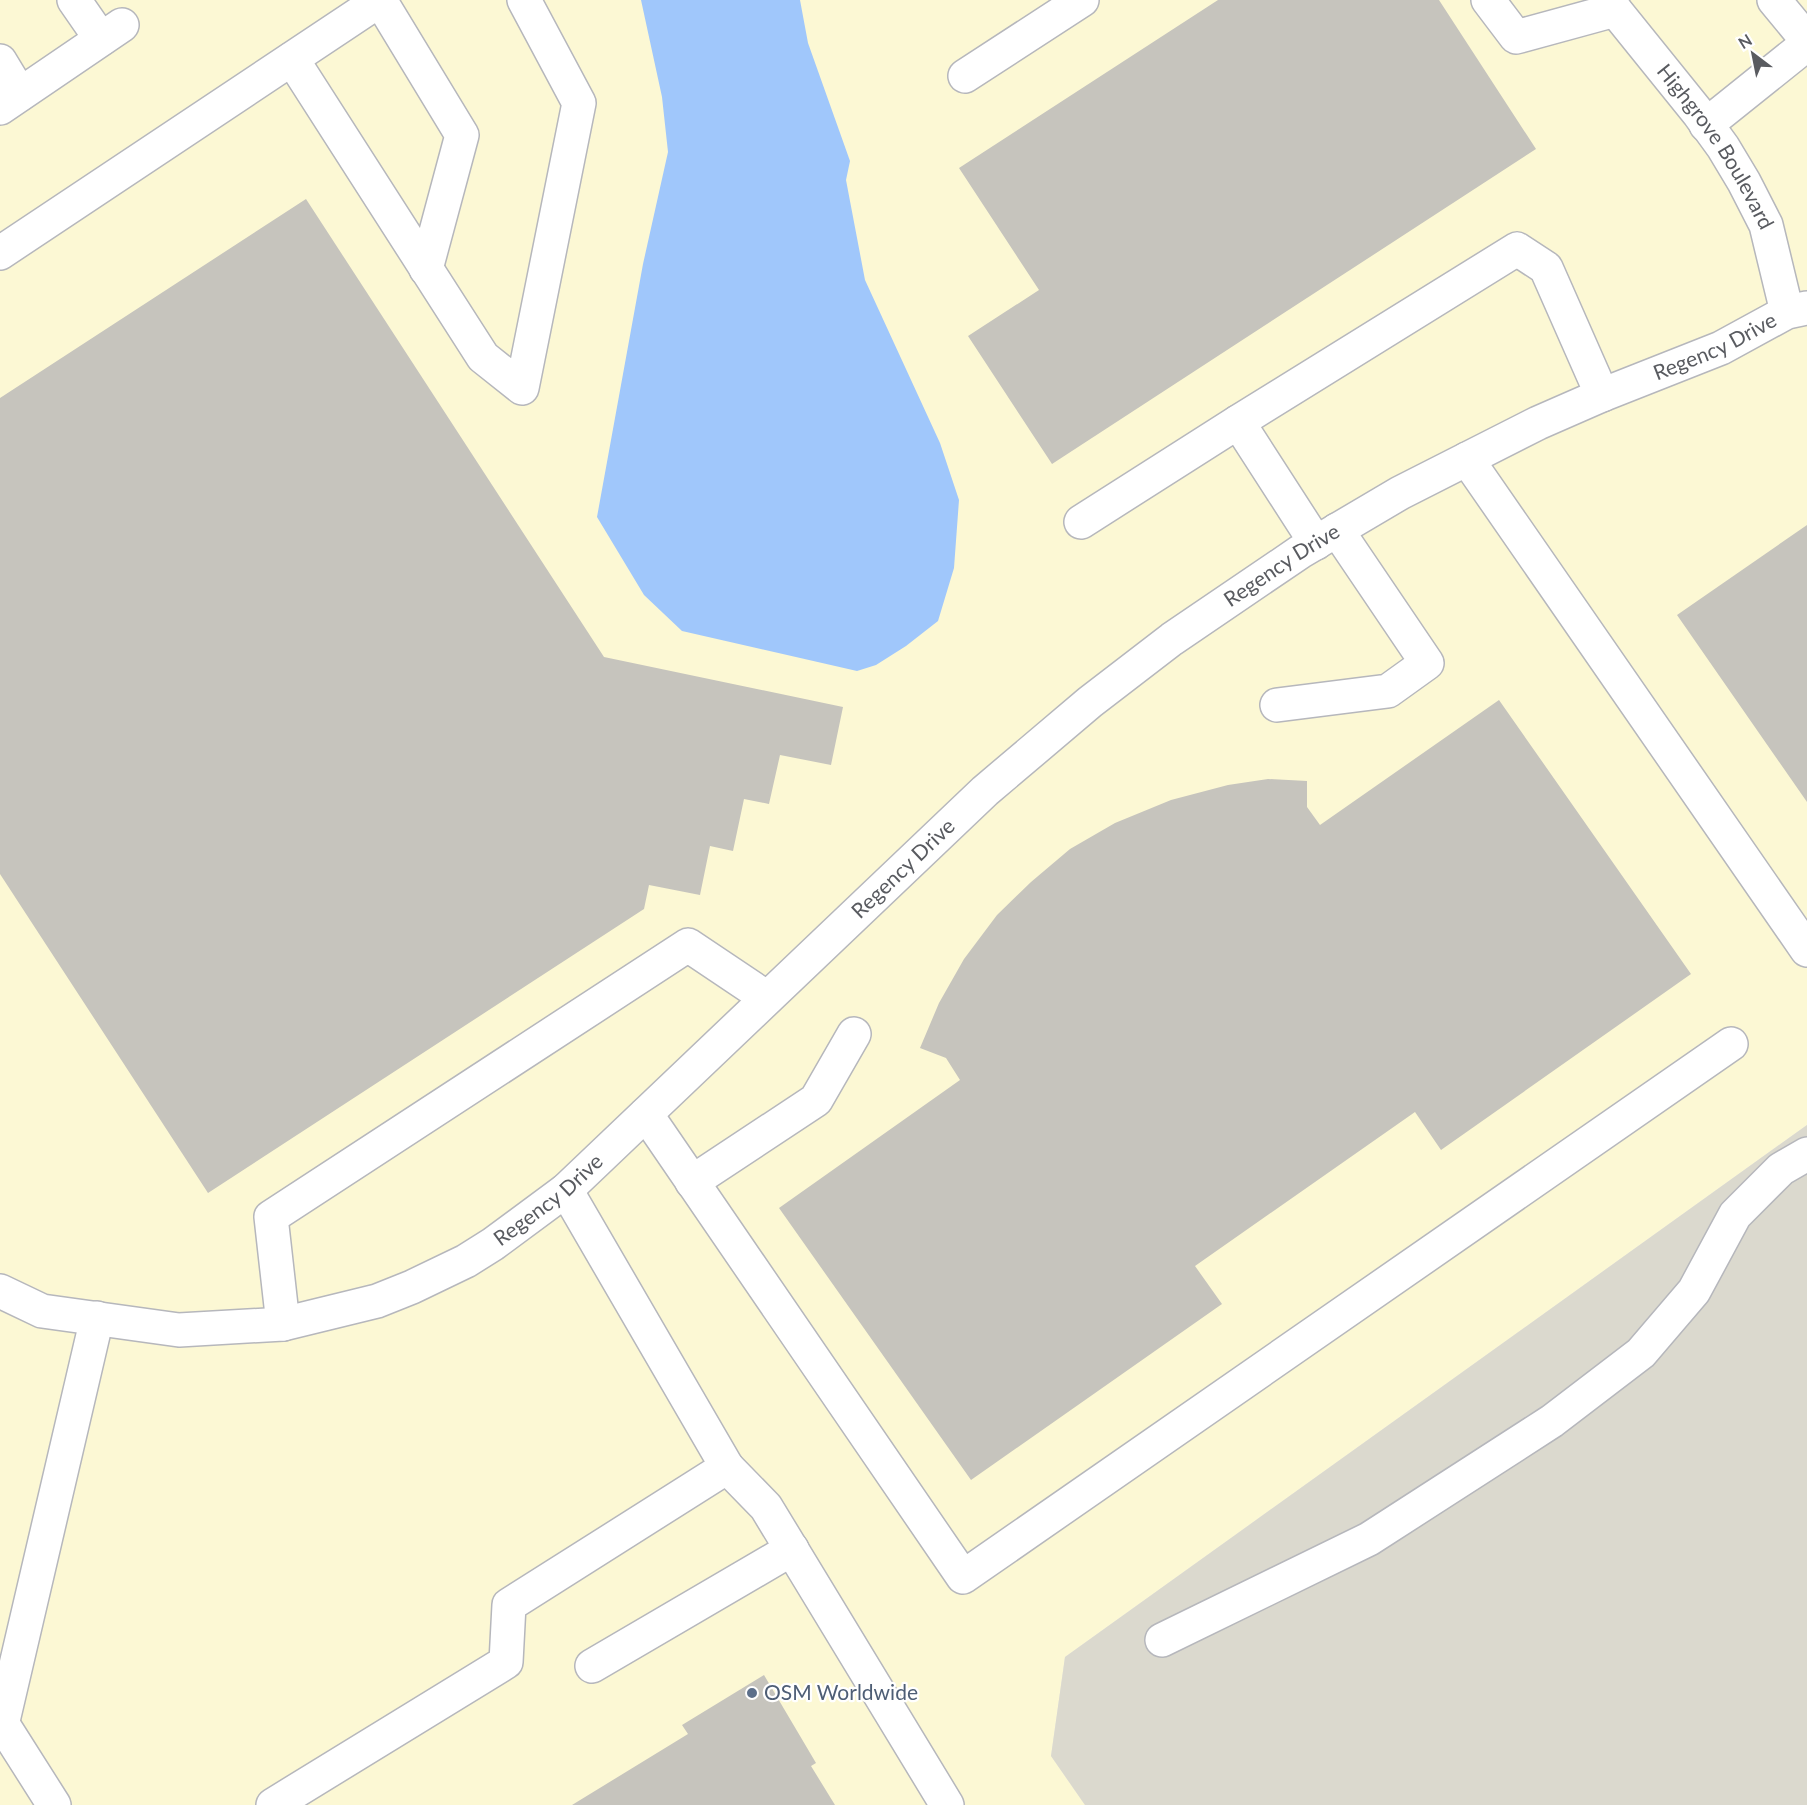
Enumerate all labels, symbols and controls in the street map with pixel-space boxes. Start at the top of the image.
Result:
north arrow [1723,24,1783,84]
text: N [1735,30,1755,52]
street label: Highgrove Boulevard [1653,58,1780,233]
street label: Regency Drive [1649,306,1780,385]
street label: Regency Drive [1219,518,1343,611]
street label: Regency Drive [846,813,959,923]
street label: Regency Drive [488,1148,607,1250]
place label: OSM Worldwide [764,1679,918,1704]
marker: OSM Worldwide [745,1686,759,1700]

